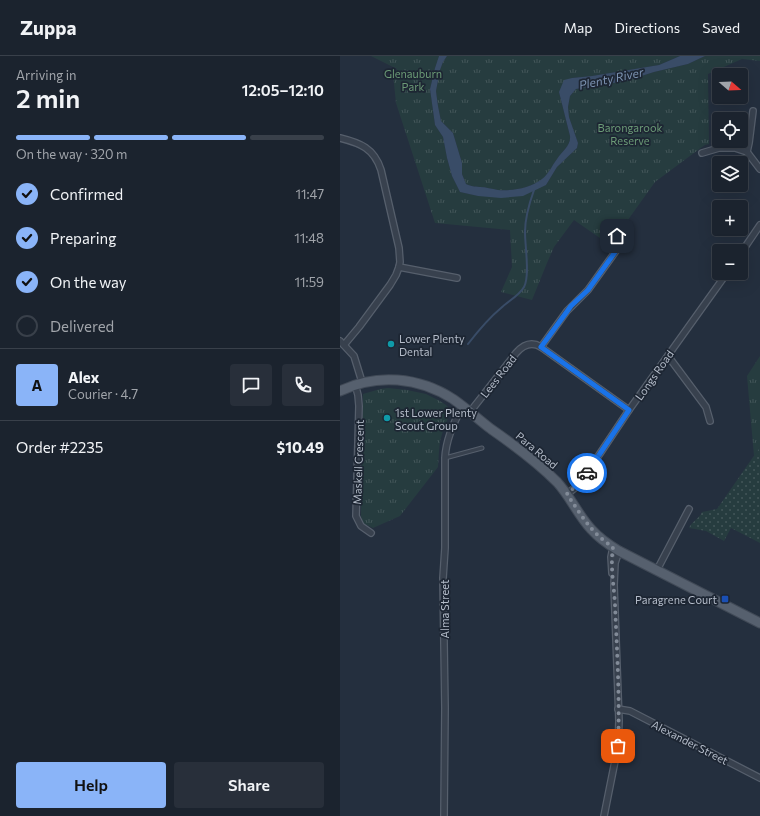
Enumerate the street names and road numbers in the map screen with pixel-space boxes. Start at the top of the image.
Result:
street label: Longs Road [632,348,676,402]
street label: Lees Road [477,352,519,400]
street label: Maskell Crescent [350,419,366,505]
street label: Para Road [513,429,561,471]
street label: Alma Street [438,579,451,638]
street label: Alexander Street [650,717,731,767]

